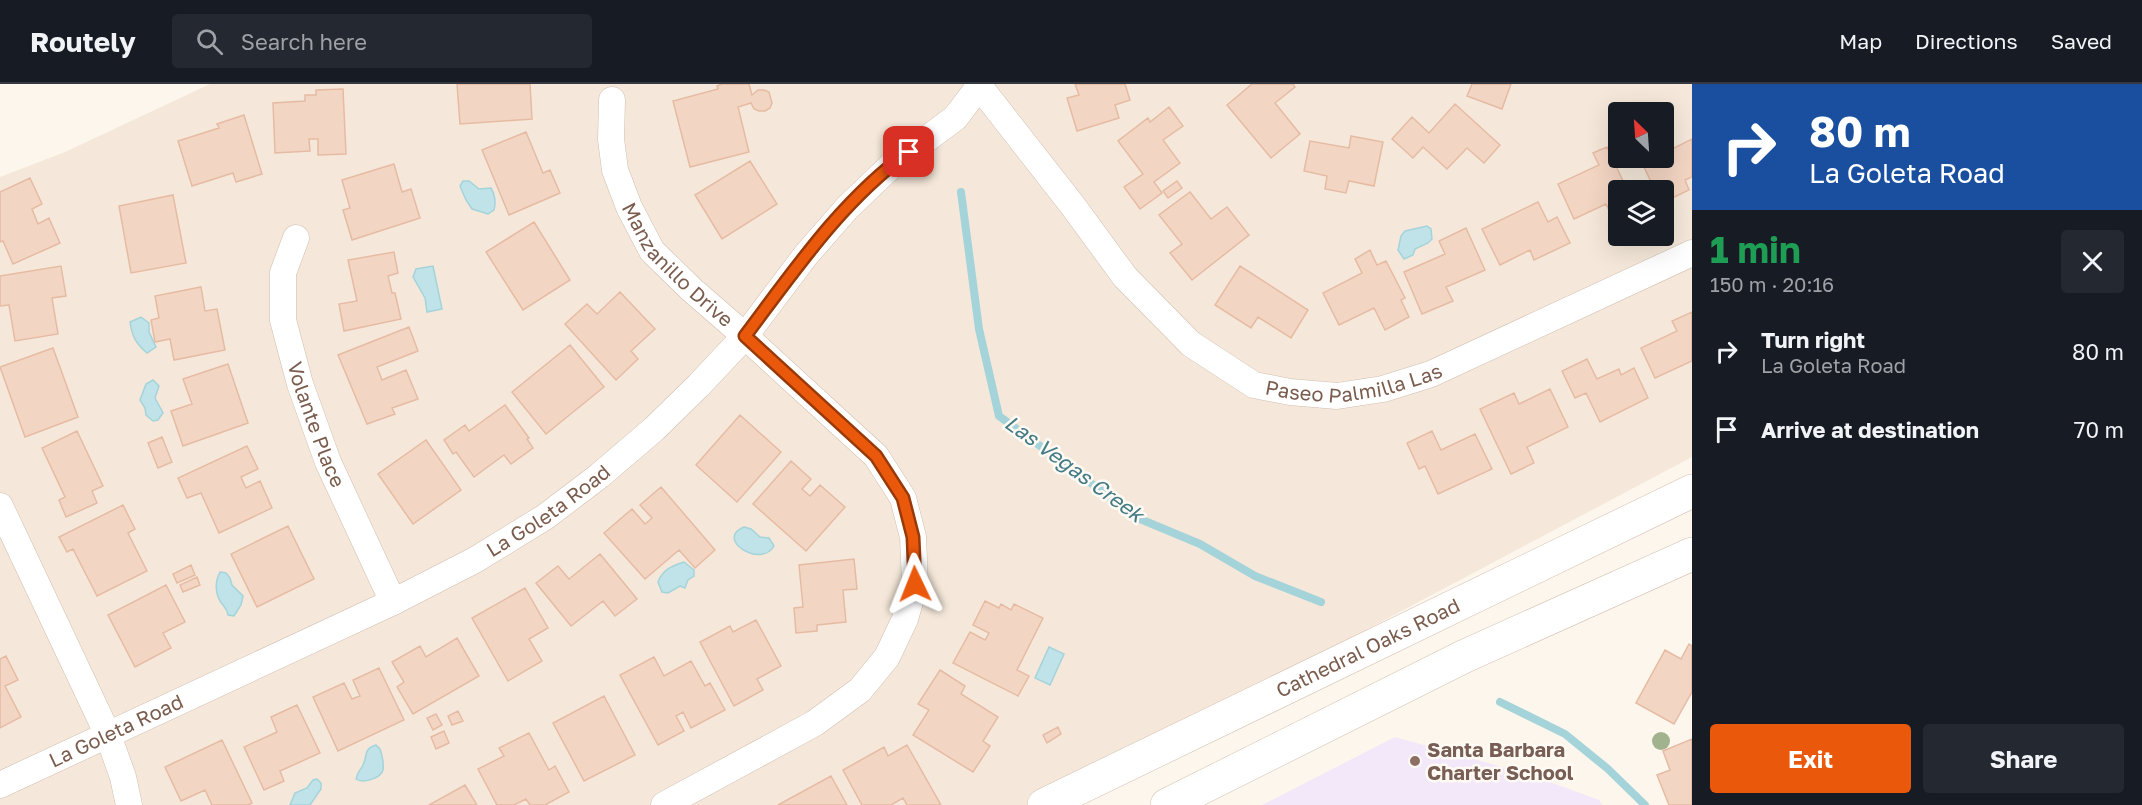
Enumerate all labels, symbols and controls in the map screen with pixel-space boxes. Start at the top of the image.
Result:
search box [172,14,592,68]
text: Routely [30,25,136,58]
icon: search [193,25,226,58]
text: Search here [241,28,367,55]
text: Map [1839,28,1882,54]
text: Directions [1915,28,2018,54]
text: Saved [2051,28,2112,54]
north arrow [1608,102,1674,168]
map controls [1608,102,1674,246]
text: 80 m [1809,106,1910,156]
icon: right [1710,108,1788,186]
pin [883,126,934,177]
icon: arrive [892,135,925,168]
text: La Goleta Road [1809,157,2005,189]
button: layers [1608,180,1674,246]
street label: Manzanillo Drive [618,198,739,331]
text: 1 min [1710,228,1801,271]
button: close [2061,230,2124,293]
text: 150 m · 20:16 [1710,272,1834,296]
text: Turn right [1761,326,1865,353]
icon: right [1710,335,1743,368]
text: 80 m [2072,338,2124,365]
text: La Goleta Road [1761,353,1906,377]
street label: Paseo Palmilla Las [1264,358,1446,407]
street label: Volante Place [284,359,351,491]
water label: Las Vegas Creek [1000,409,1151,528]
icon: arrive [1710,413,1743,446]
text: Arrive at destination [1761,416,1979,443]
text: 70 m [2074,416,2124,443]
street label: La Goleta Road [482,459,615,561]
position arrow [883,552,947,616]
street label: Cathedral Oaks Road [1272,592,1463,702]
street label: La Goleta Road [45,689,186,772]
button: Exit [1710,724,1911,793]
button: Share [1923,724,2124,793]
place label: Santa Barbara Charter School [1427,737,1574,784]
marker: Santa Barbara Charter School [1408,754,1422,768]

